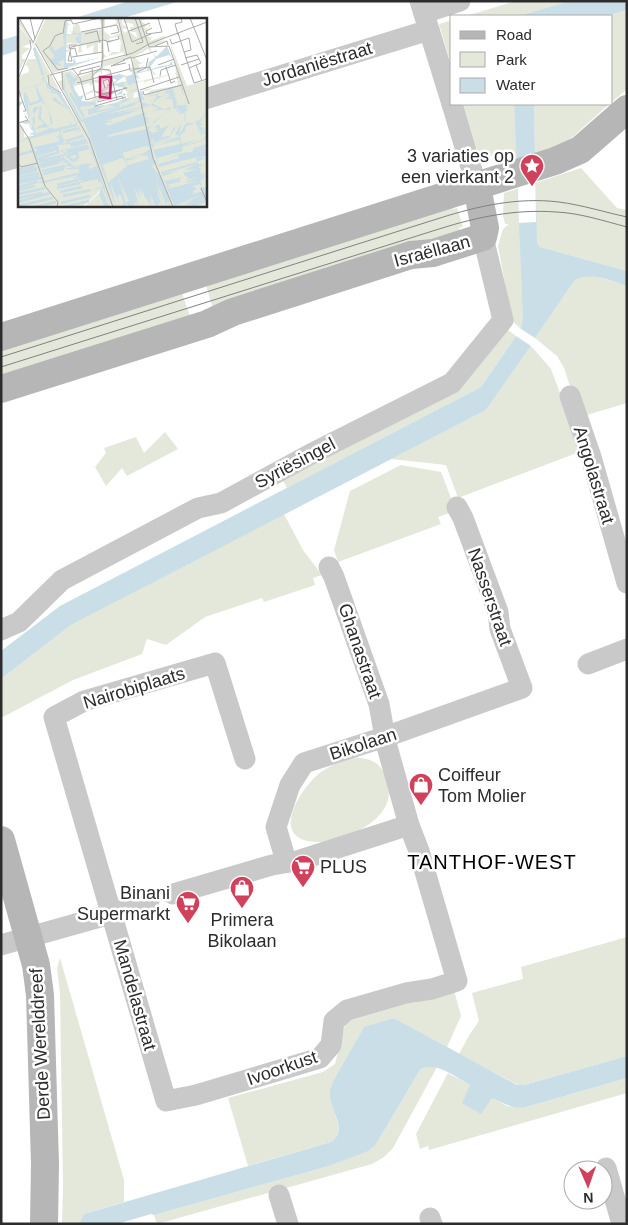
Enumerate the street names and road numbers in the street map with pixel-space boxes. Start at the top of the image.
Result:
street label: Jordaniëstraat [260,38,374,90]
street label: Israëllaan [392,231,472,271]
street label: Angolastraat [570,424,618,526]
street label: Syriësingel [251,434,339,492]
street label: Nasserstraat [464,546,516,648]
street label: Ghanastraat [334,601,386,701]
street label: Nairobiplaats [81,663,187,713]
street label: Bikolaan [327,724,399,764]
street label: Mandelastraat [110,937,160,1053]
street label: Derde Werelddreef [26,967,54,1120]
street label: Ivoorkust [244,1047,320,1089]

